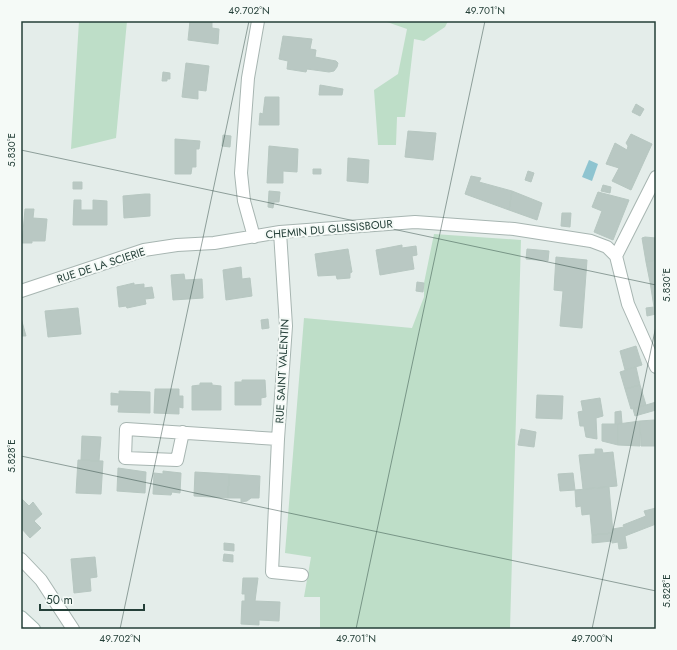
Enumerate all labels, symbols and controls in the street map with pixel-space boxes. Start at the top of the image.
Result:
text: 49.702°N [228,3,270,18]
text: 49.701°N [465,3,505,18]
text: 5.830°E [4,133,19,167]
street label: CHEMIN DU GLISSISBOUR [265,215,394,243]
street label: RUE DE LA SCIERIE [55,243,147,287]
text: 5.830°E [659,268,674,302]
street label: RUE SAINT VALENTIN [271,318,293,424]
text: 5.828°E [4,439,19,473]
text: 5.828°E [659,574,674,608]
scale bar [40,586,144,612]
text: 50 m [46,591,73,609]
text: 49.702°N [99,631,141,646]
text: 49.701°N [336,631,376,646]
text: 49.700°N [571,631,613,646]

